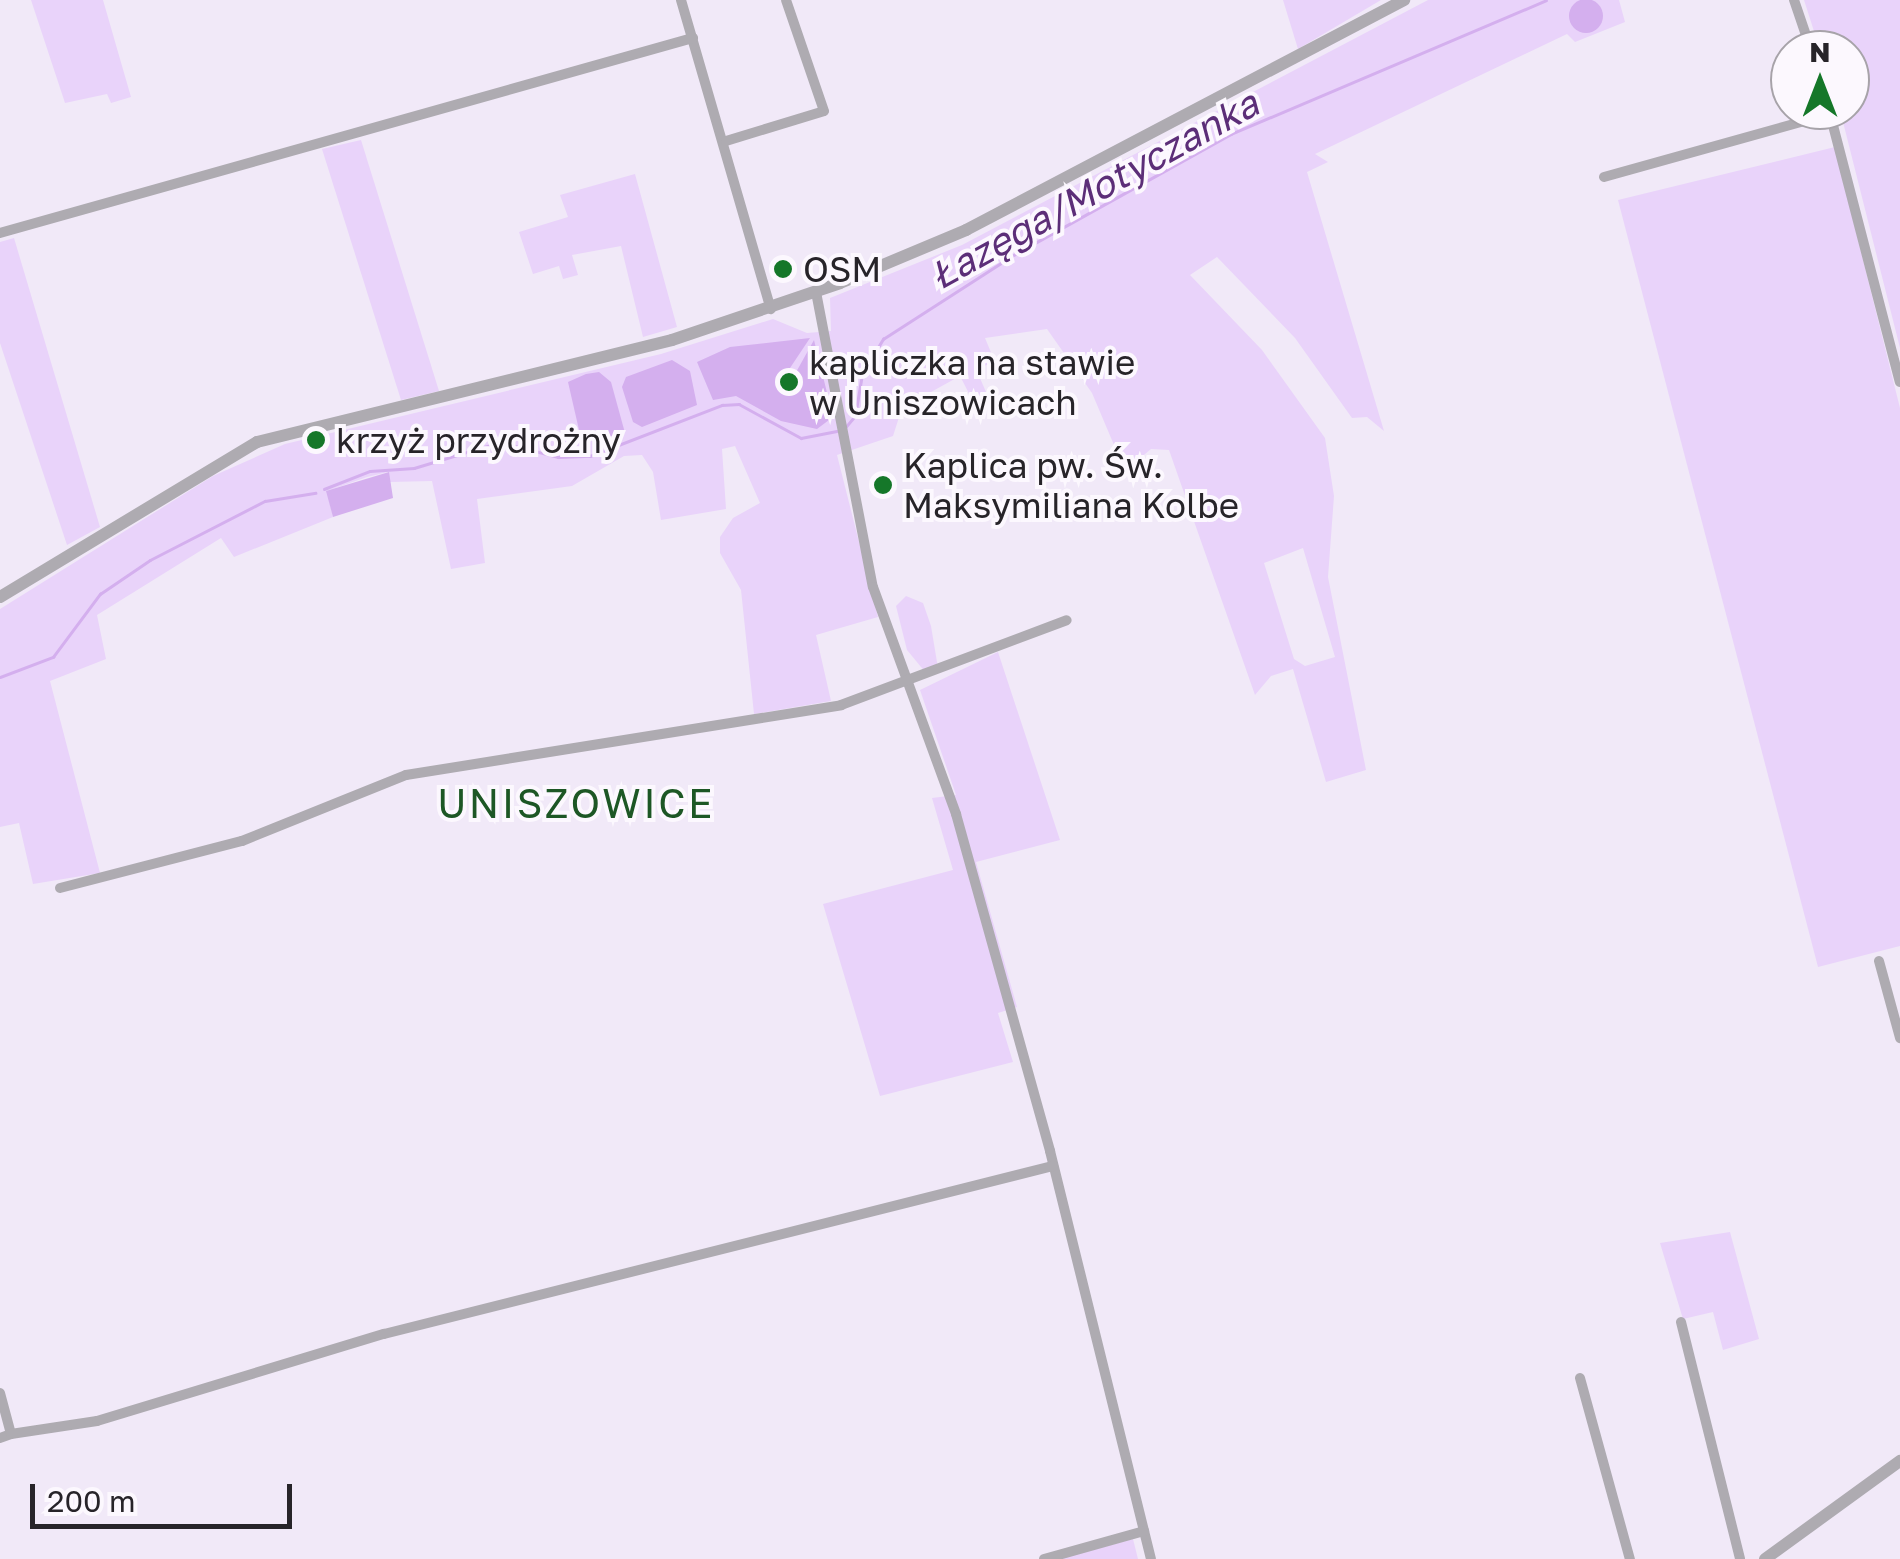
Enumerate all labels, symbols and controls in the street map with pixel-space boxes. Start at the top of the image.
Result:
north arrow [1770,30,1870,130]
text: N [1809,35,1831,68]
water label: Łazęga/Motyczanka [922,80,1266,298]
place label: OSM [803,248,881,290]
marker: OSM [772,258,794,280]
place label: kapliczka na stawie w Uniszowicach [809,341,1135,423]
marker: kapliczka na stawie w Uniszowicach [778,371,800,393]
place label: krzyż przydrożny [336,419,621,461]
marker: krzyż przydrożny [305,429,327,451]
place label: Kaplica pw. Św. Maksymiliana Kolbe [903,444,1239,526]
marker: Kaplica pw. Św. Maksymiliana Kolbe [872,474,894,496]
district label: UNISZOWICE [437,779,715,827]
scale bar [35,1464,298,1526]
text: 200 m [47,1483,136,1519]

